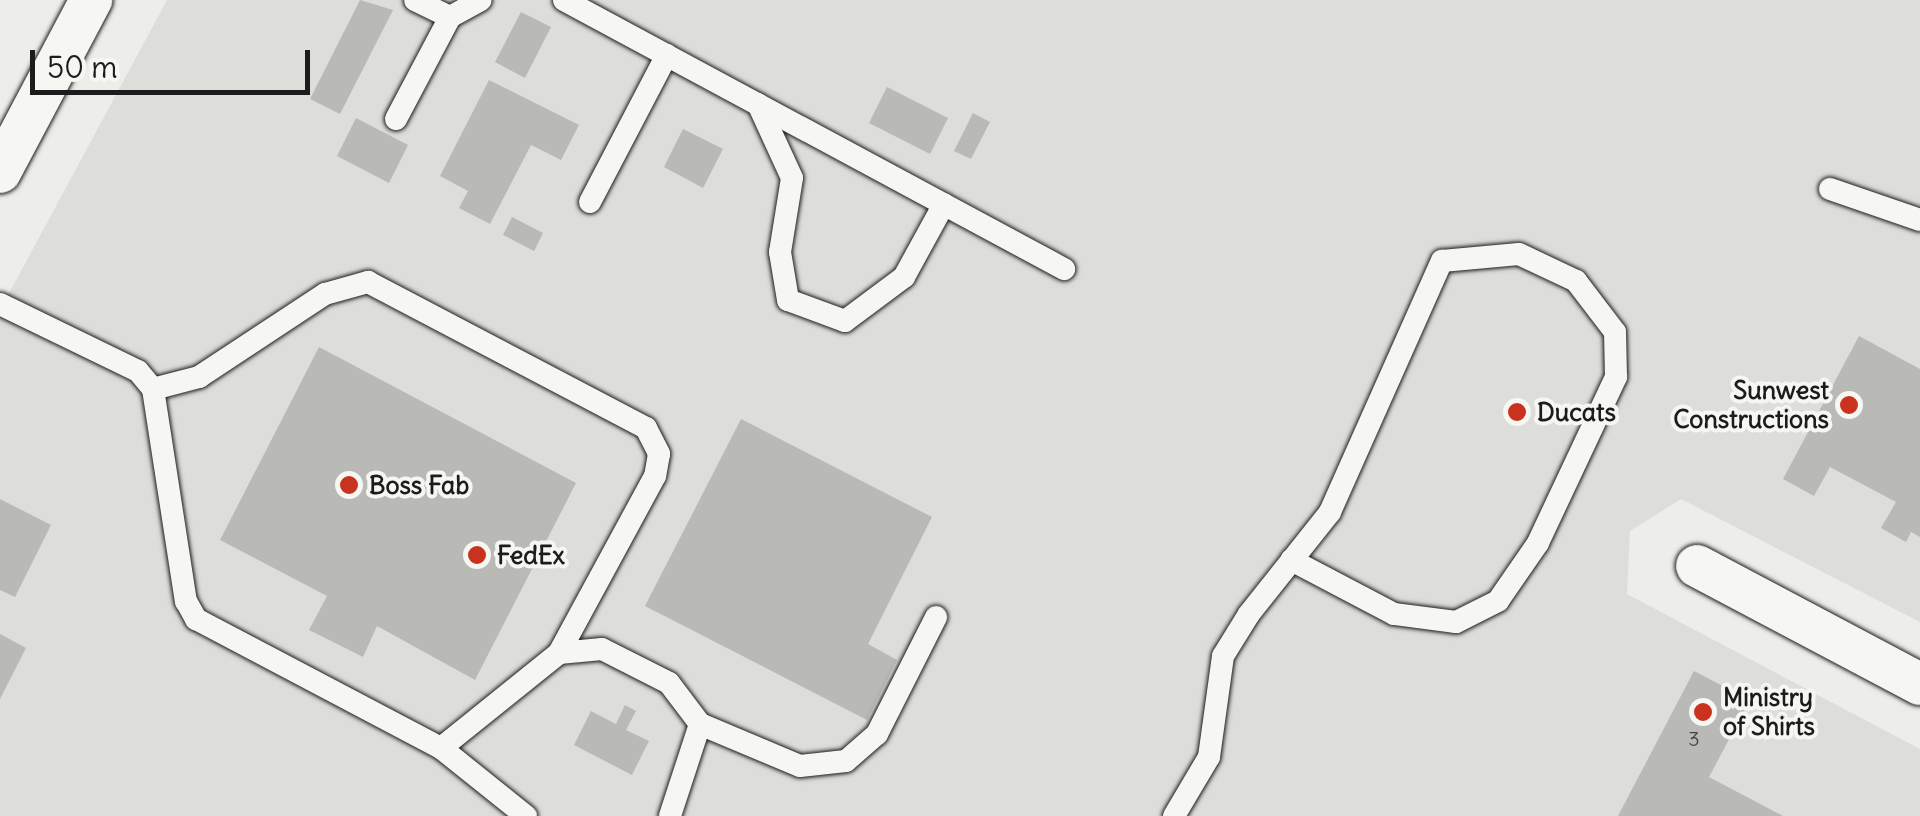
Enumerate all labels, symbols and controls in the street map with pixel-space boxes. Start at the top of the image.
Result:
scale bar [35,30,315,92]
text: 50 m [47,48,117,86]
place label: Sunwest Constructions [1673,376,1829,435]
marker: Sunwest Constructions [1838,394,1860,416]
place label: Ducats [1537,397,1616,427]
marker: Ducats [1506,401,1528,423]
place label: Boss Fab [369,470,469,500]
marker: Boss Fab [338,474,360,496]
place label: FedEx [497,540,565,570]
marker: FedEx [466,544,488,566]
place label: Ministry of Shirts [1723,683,1815,742]
marker: Ministry of Shirts [1692,701,1714,723]
house number: 3 [1688,726,1700,750]

